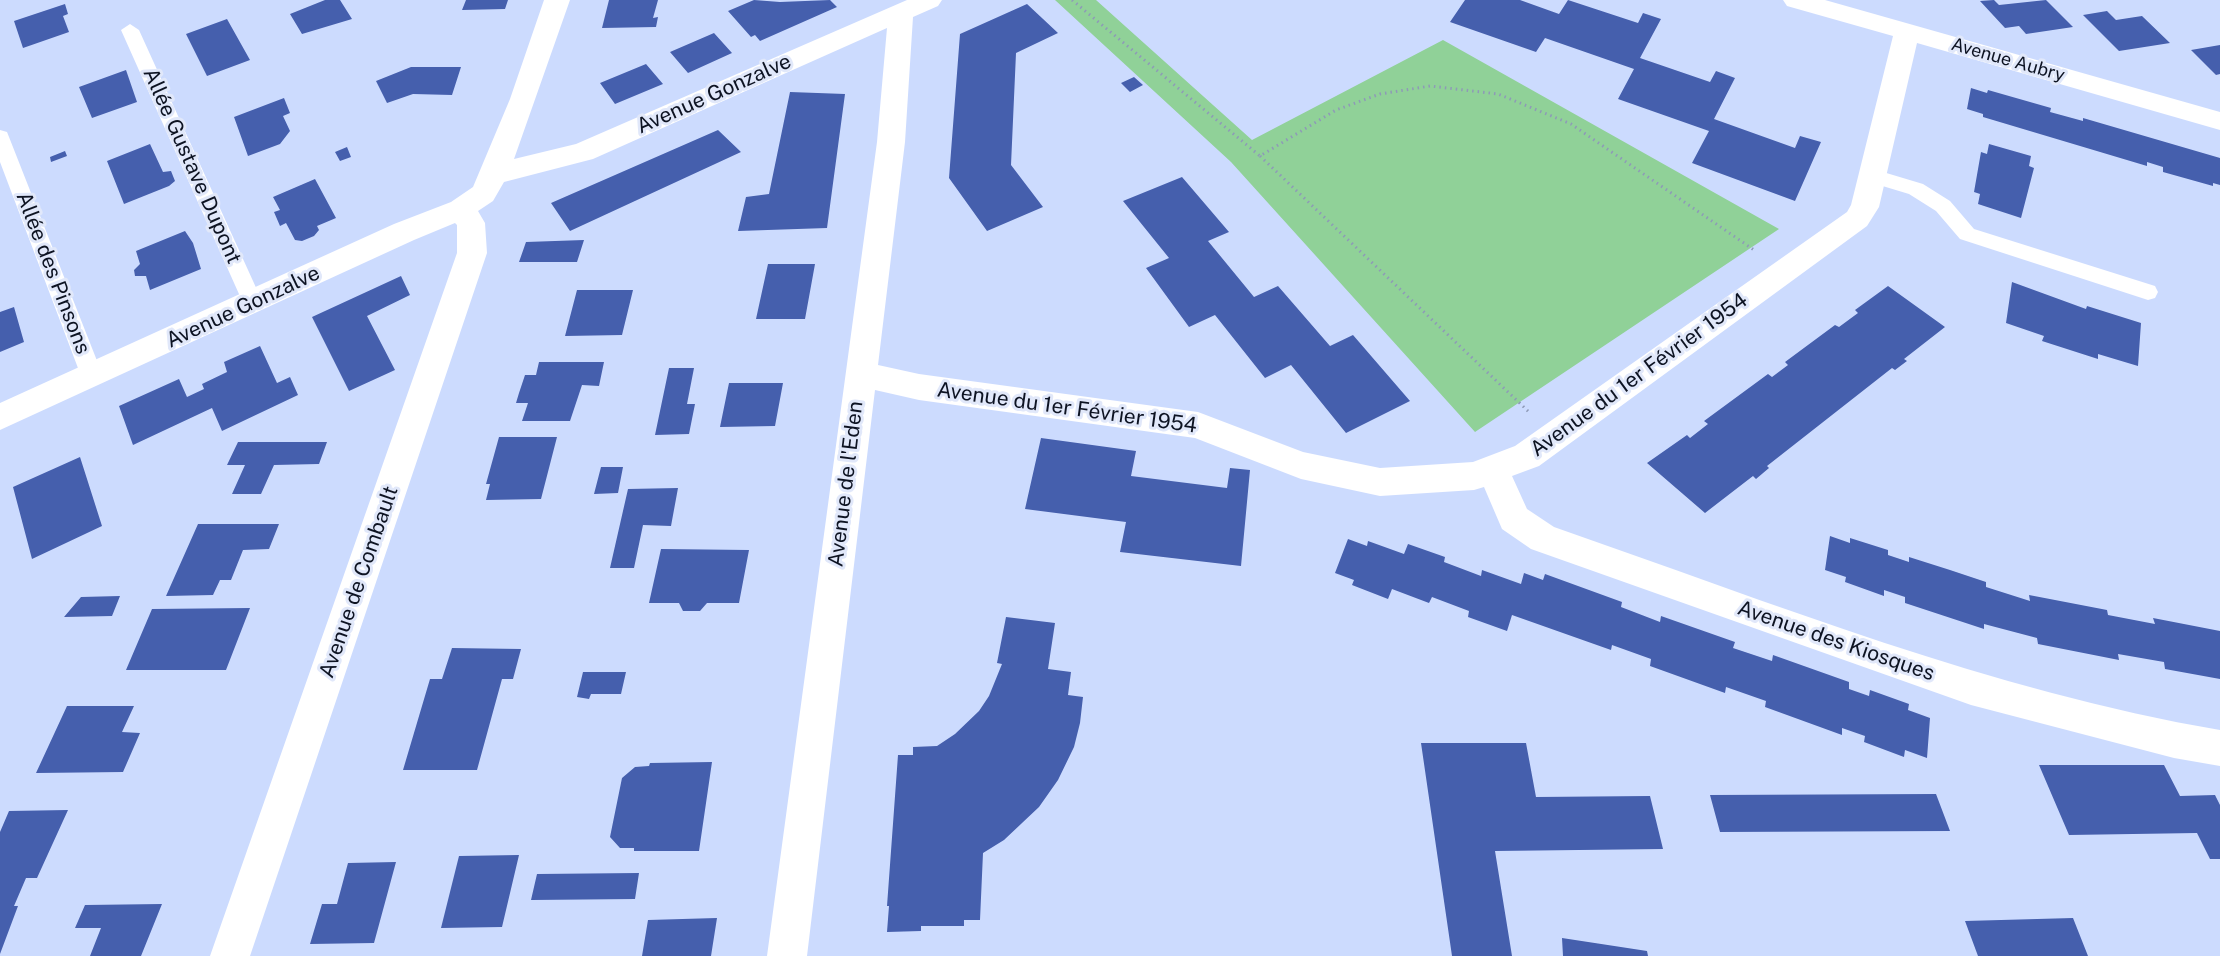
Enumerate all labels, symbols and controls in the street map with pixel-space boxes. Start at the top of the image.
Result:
street label: Avenue Aubry [1949,33,2067,87]
street label: Avenue Gonzalve [633,49,795,139]
street label: Allée Gustave Dupont [137,64,247,268]
street label: Allée des Pinsons [10,188,96,358]
street label: Avenue Gonzalve [162,260,324,354]
street label: Avenue du 1er Février 1954 [1526,288,1752,462]
street label: Avenue du 1er Février 1954 [935,377,1199,439]
street label: Avenue de l'Eden [823,400,869,568]
street label: Avenue de Combault [314,483,404,681]
street label: Avenue des Kiosques [1734,595,1938,687]

